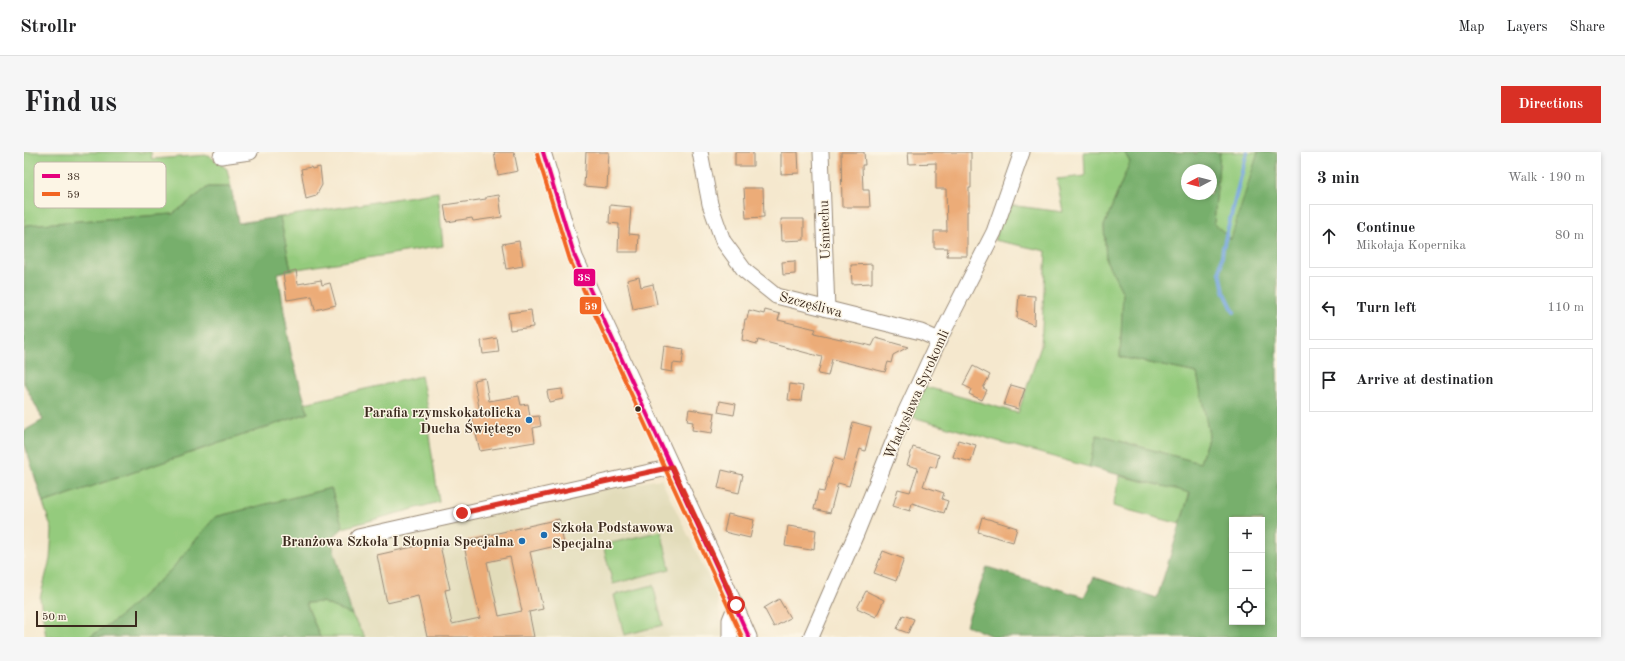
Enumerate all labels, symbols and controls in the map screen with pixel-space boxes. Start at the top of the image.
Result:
text: Strollr [20,18,76,37]
text: Map [1459,20,1485,34]
text: Layers [1507,20,1548,34]
text: Share [1570,20,1605,34]
button: Directions [1501,86,1601,123]
text: Find us [24,90,117,118]
legend [34,162,166,208]
north arrow [1181,164,1217,200]
text: 3 min [1317,170,1360,187]
text: Walk · 190 m [1508,171,1585,184]
text: 38 [67,172,80,183]
text: 59 [67,190,80,201]
street label: Uśmiechu [817,199,833,260]
text: Continue [1356,221,1415,236]
icon: ahead [1318,225,1340,247]
text: 80 m [1555,229,1584,242]
text: Mikołaja Kopernika [1356,239,1466,252]
line badge: 38 [573,268,596,287]
text: 38 [578,273,590,284]
street label: Szczęśliwa [778,290,844,320]
line badge: 59 [579,296,602,315]
icon: left [1318,297,1340,319]
text: Turn left [1356,301,1416,316]
text: 110 m [1547,301,1584,314]
text: 59 [585,302,597,313]
street label: Władysława Syrokomli [882,327,952,461]
icon: arrive [1318,369,1340,391]
text: Arrive at destination [1356,373,1494,388]
unlabelled marker [633,404,643,414]
place label: Parafia rzymskokatolicka Ducha Świętego [364,406,521,436]
marker: Parafia rzymskokatolicka Ducha Świętego [524,415,534,425]
route end [453,504,471,522]
map controls [1229,517,1265,625]
button: + [1229,517,1265,553]
place label: Szkoła Podstawowa Specjalna [552,521,673,551]
marker: Szkoła Podstawowa Specjalna [539,530,549,540]
place label: Branżowa Szkoła I Stopnia Specjalna [281,535,514,549]
marker: Branżowa Szkoła I Stopnia Specjalna [517,536,527,546]
button: − [1229,553,1265,589]
button: locate [1229,589,1265,625]
route start [727,596,745,614]
scale bar [36,609,137,628]
text: 50 m [42,612,67,623]

